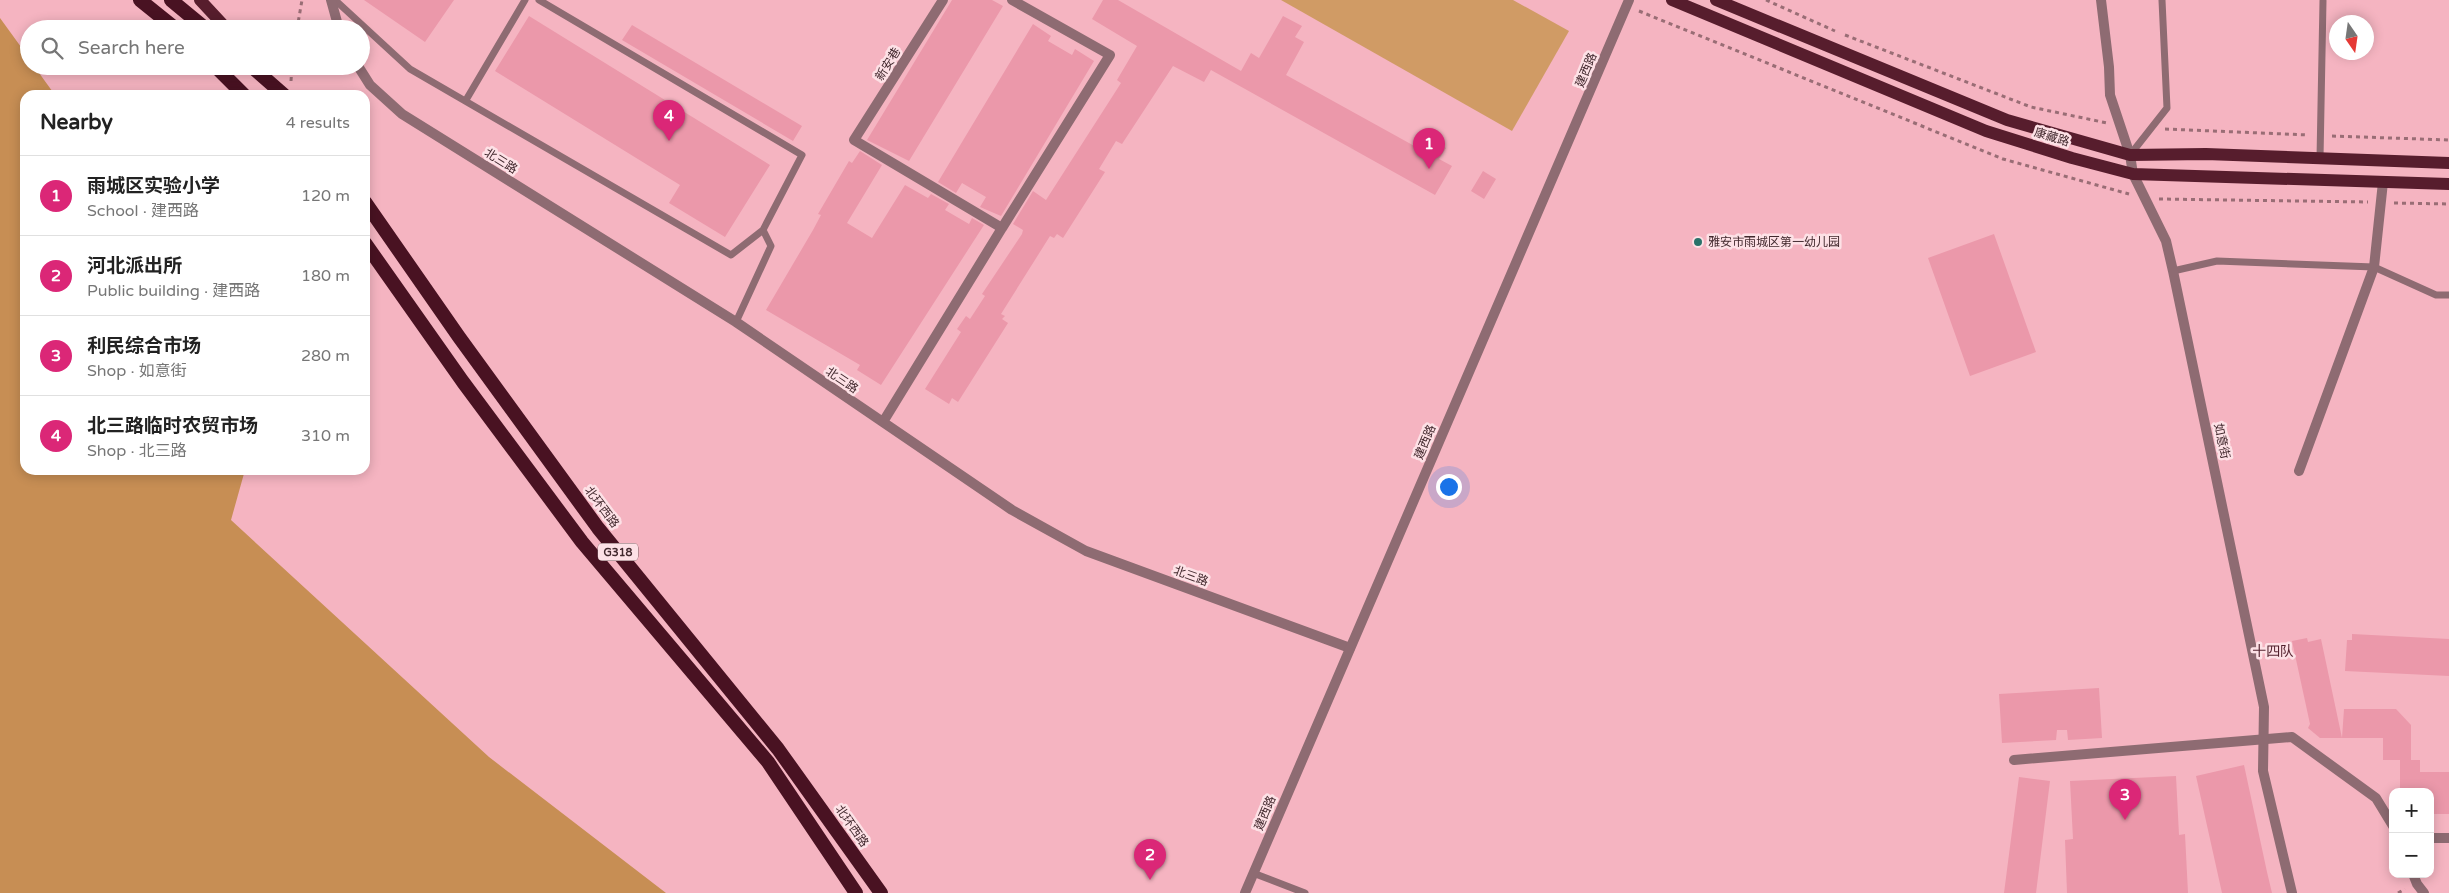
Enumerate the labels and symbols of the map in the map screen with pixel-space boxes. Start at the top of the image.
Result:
north arrow [2329,15,2374,60]
street label: 新安巷 [873,45,903,83]
street label: 建西路 [1573,51,1599,89]
pin: 4 [653,100,685,141]
street label: 康藏路 [2033,125,2071,149]
pin: 1 [1413,128,1445,169]
street label: 北三路 [482,146,520,176]
place label: 雅安市雨城区第一幼儿园 [1708,235,1840,249]
marker: 雅安市雨城区第一幼儿园 [1692,236,1704,248]
street label: 北三路 [823,364,861,396]
street label: 如意街 [2211,422,2233,460]
street label: 建西路 [1412,423,1438,461]
your location [1436,474,1462,500]
street label: 北环西路 [582,484,622,530]
road number: G318 [598,544,638,560]
street label: 北三路 [1172,563,1210,589]
district label: 十四队 [2252,643,2294,660]
pin: 3 [2109,779,2141,820]
street label: 建西路 [1252,794,1278,832]
street label: 北环西路 [832,802,872,850]
pin: 2 [1134,839,1166,880]

